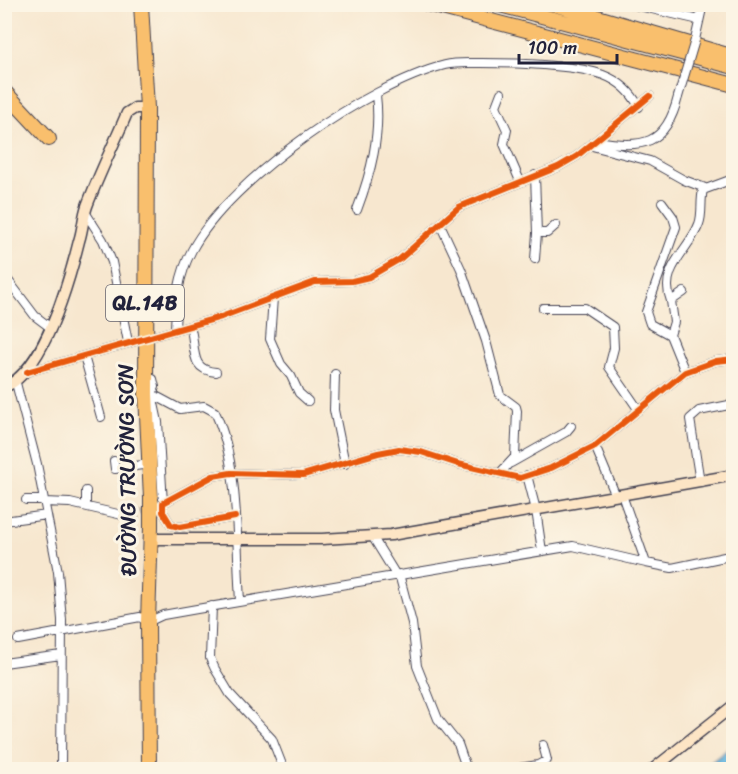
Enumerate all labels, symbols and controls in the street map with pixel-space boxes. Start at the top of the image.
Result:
scale bar [519,27,616,65]
text: 100 m [528,32,577,64]
road number: QL.14B [106,285,184,321]
street label: ĐƯỜNG TRƯỜNG SƠN [106,364,148,576]

